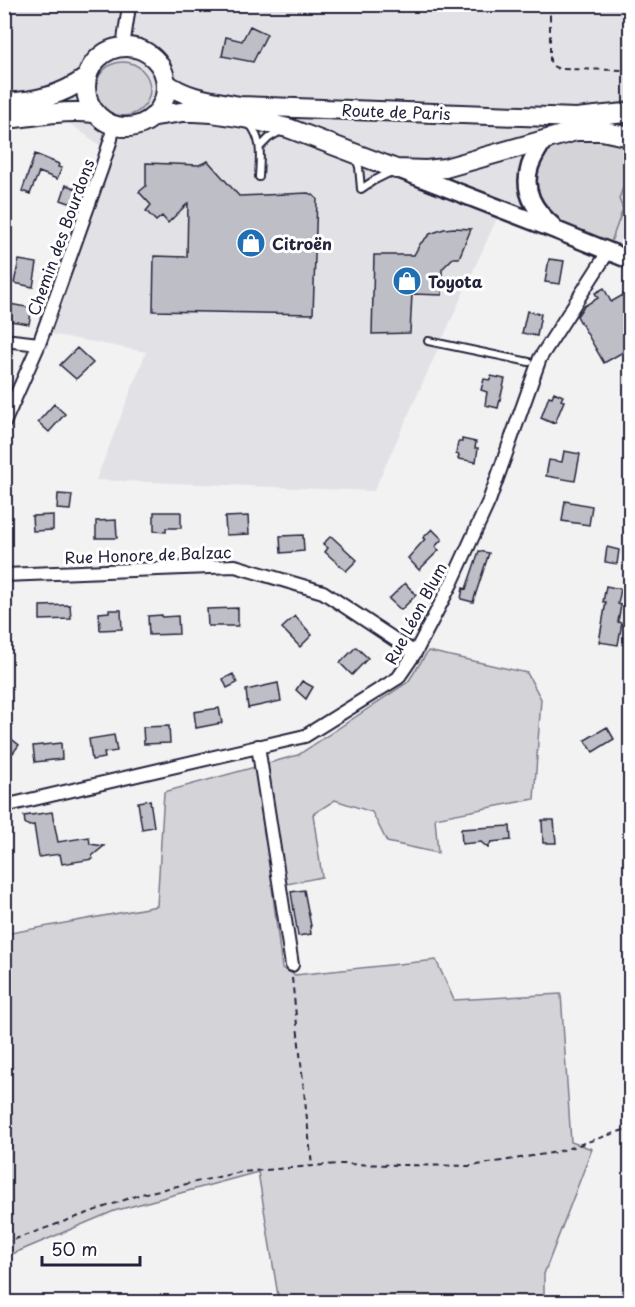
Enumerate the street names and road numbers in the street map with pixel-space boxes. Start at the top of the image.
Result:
street label: Route de Paris [341,97,451,125]
street label: Chemin des Bourdons [20,155,100,319]
street label: Rue Honore de Balzac [64,539,232,569]
street label: Rue Léon Blum [378,558,452,668]

